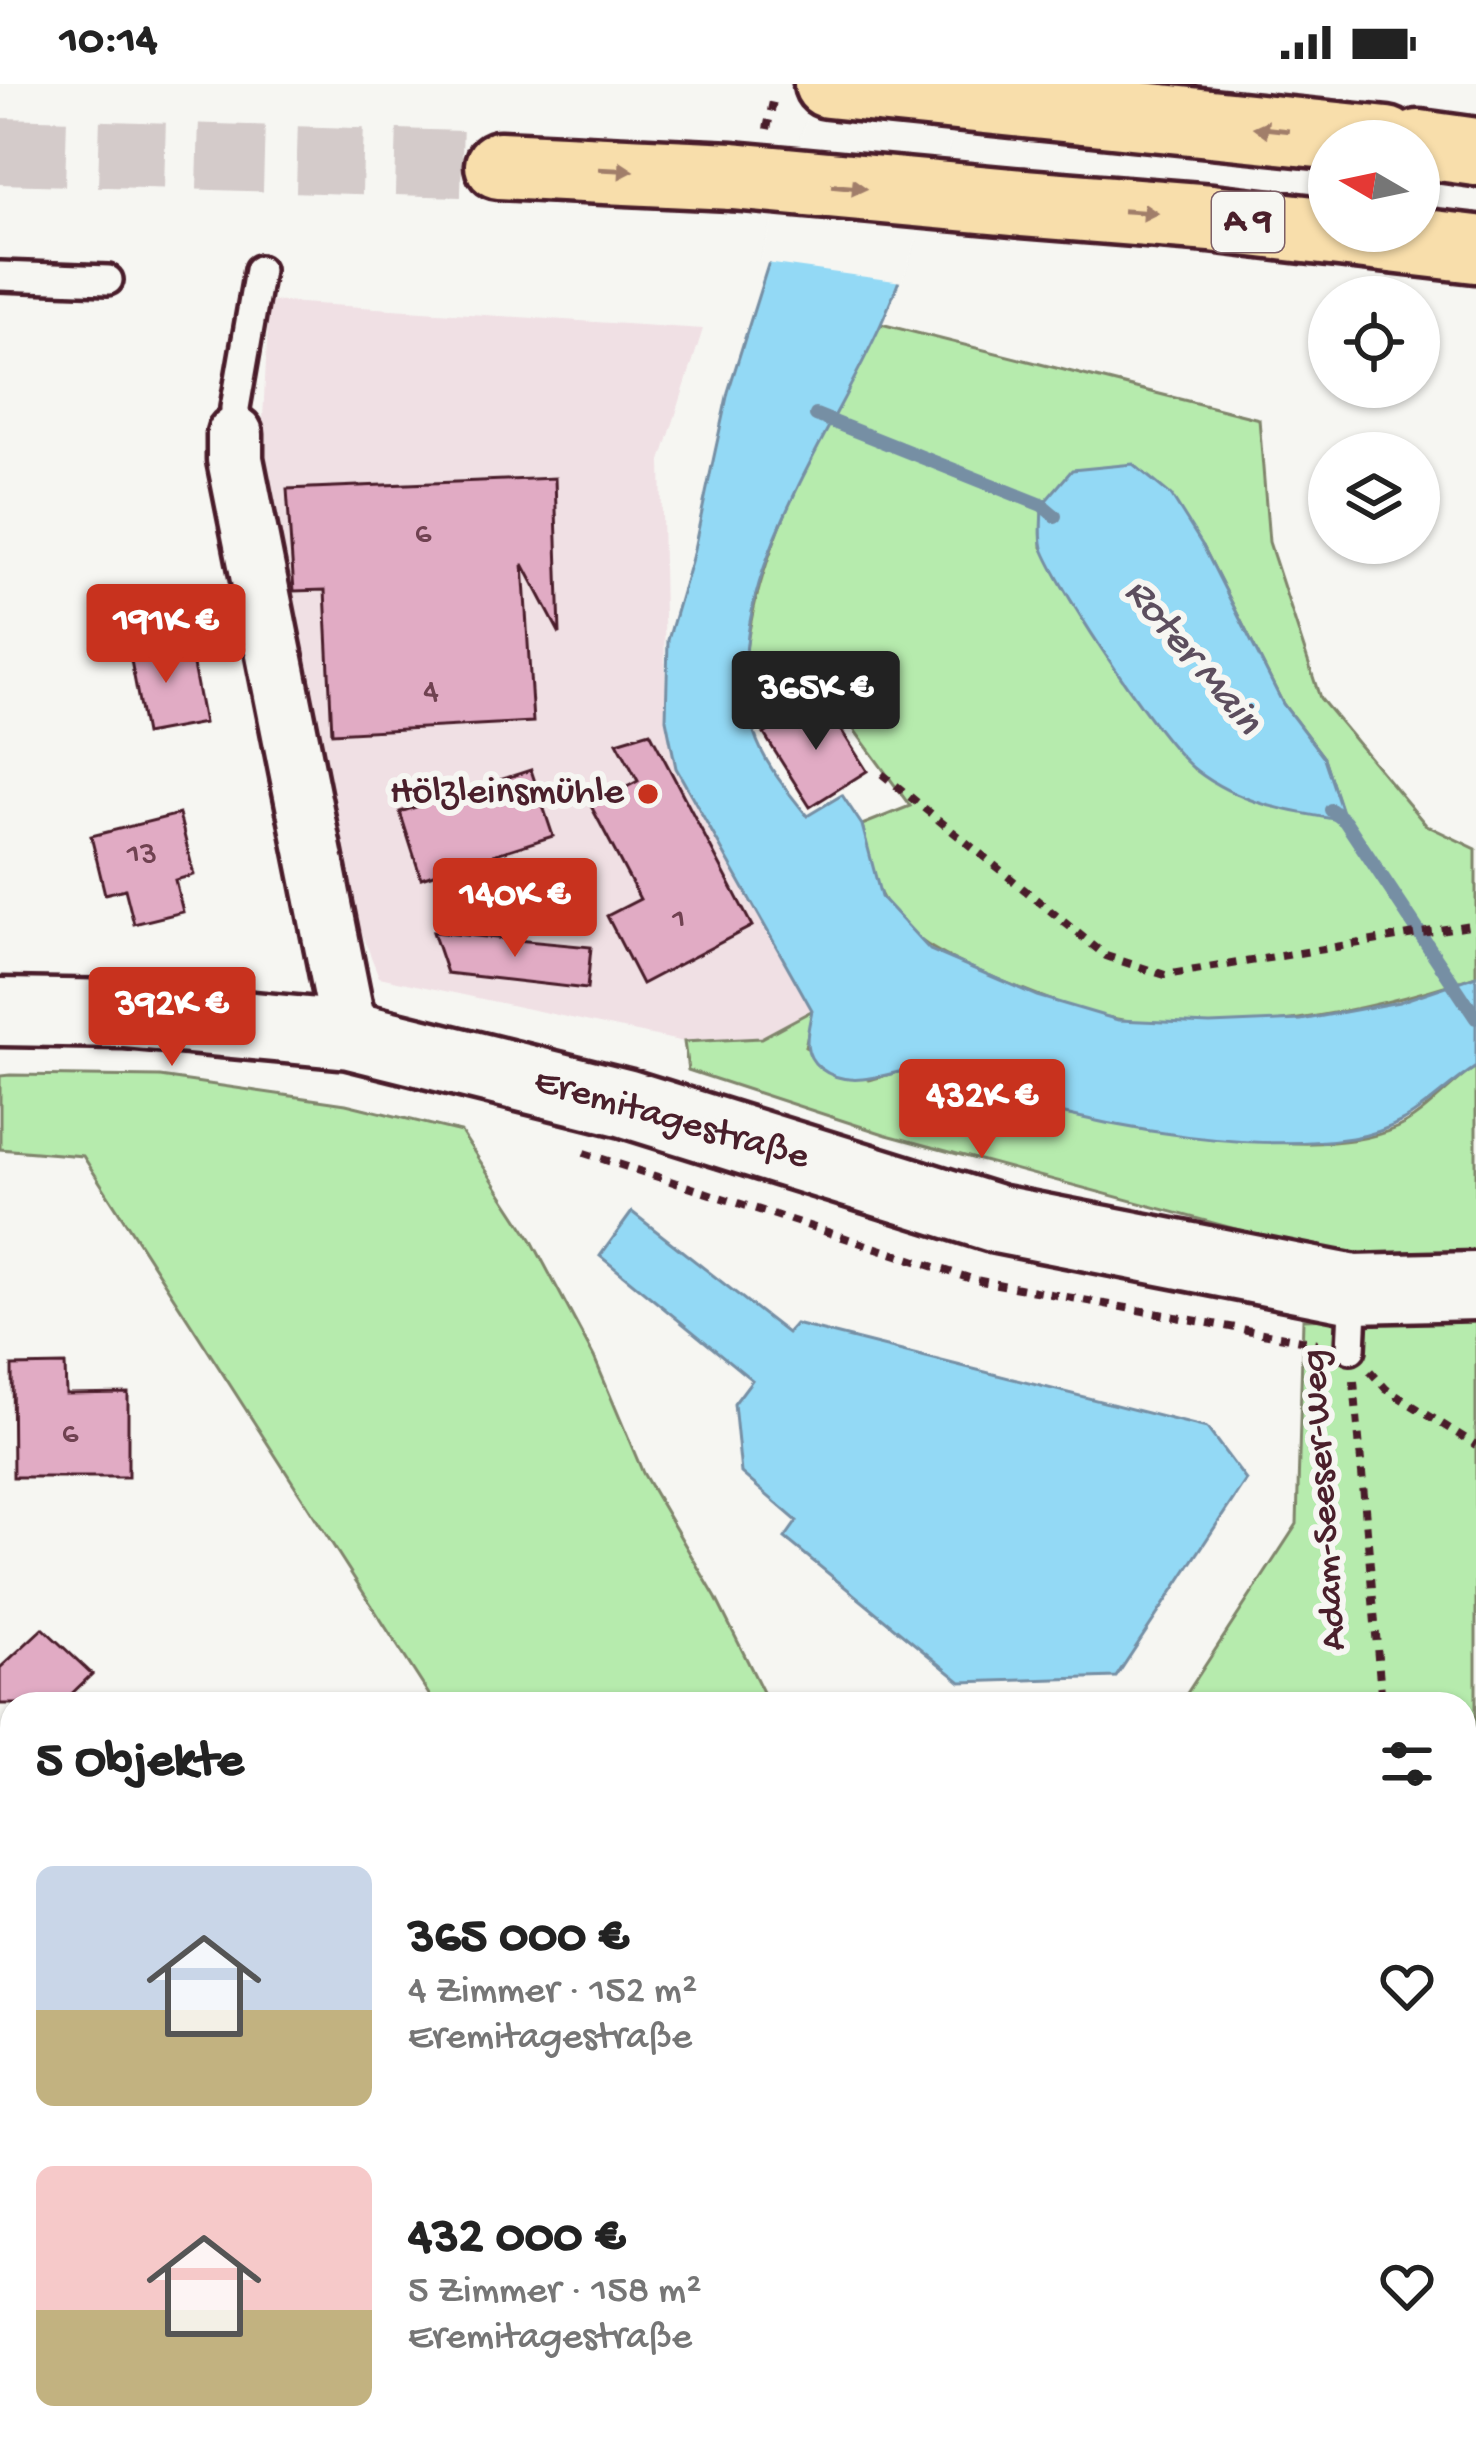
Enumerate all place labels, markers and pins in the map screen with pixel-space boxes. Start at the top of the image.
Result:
pin: 191K € [68,584,264,686]
pin: 365K € [718,651,914,753]
place label: Hölzleinsmühle [390,771,625,817]
marker: Hölzleinsmühle [635,781,661,807]
pin: 140K € [417,858,613,960]
pin: 392K € [74,967,270,1069]
pin: 432K € [884,1059,1080,1161]

